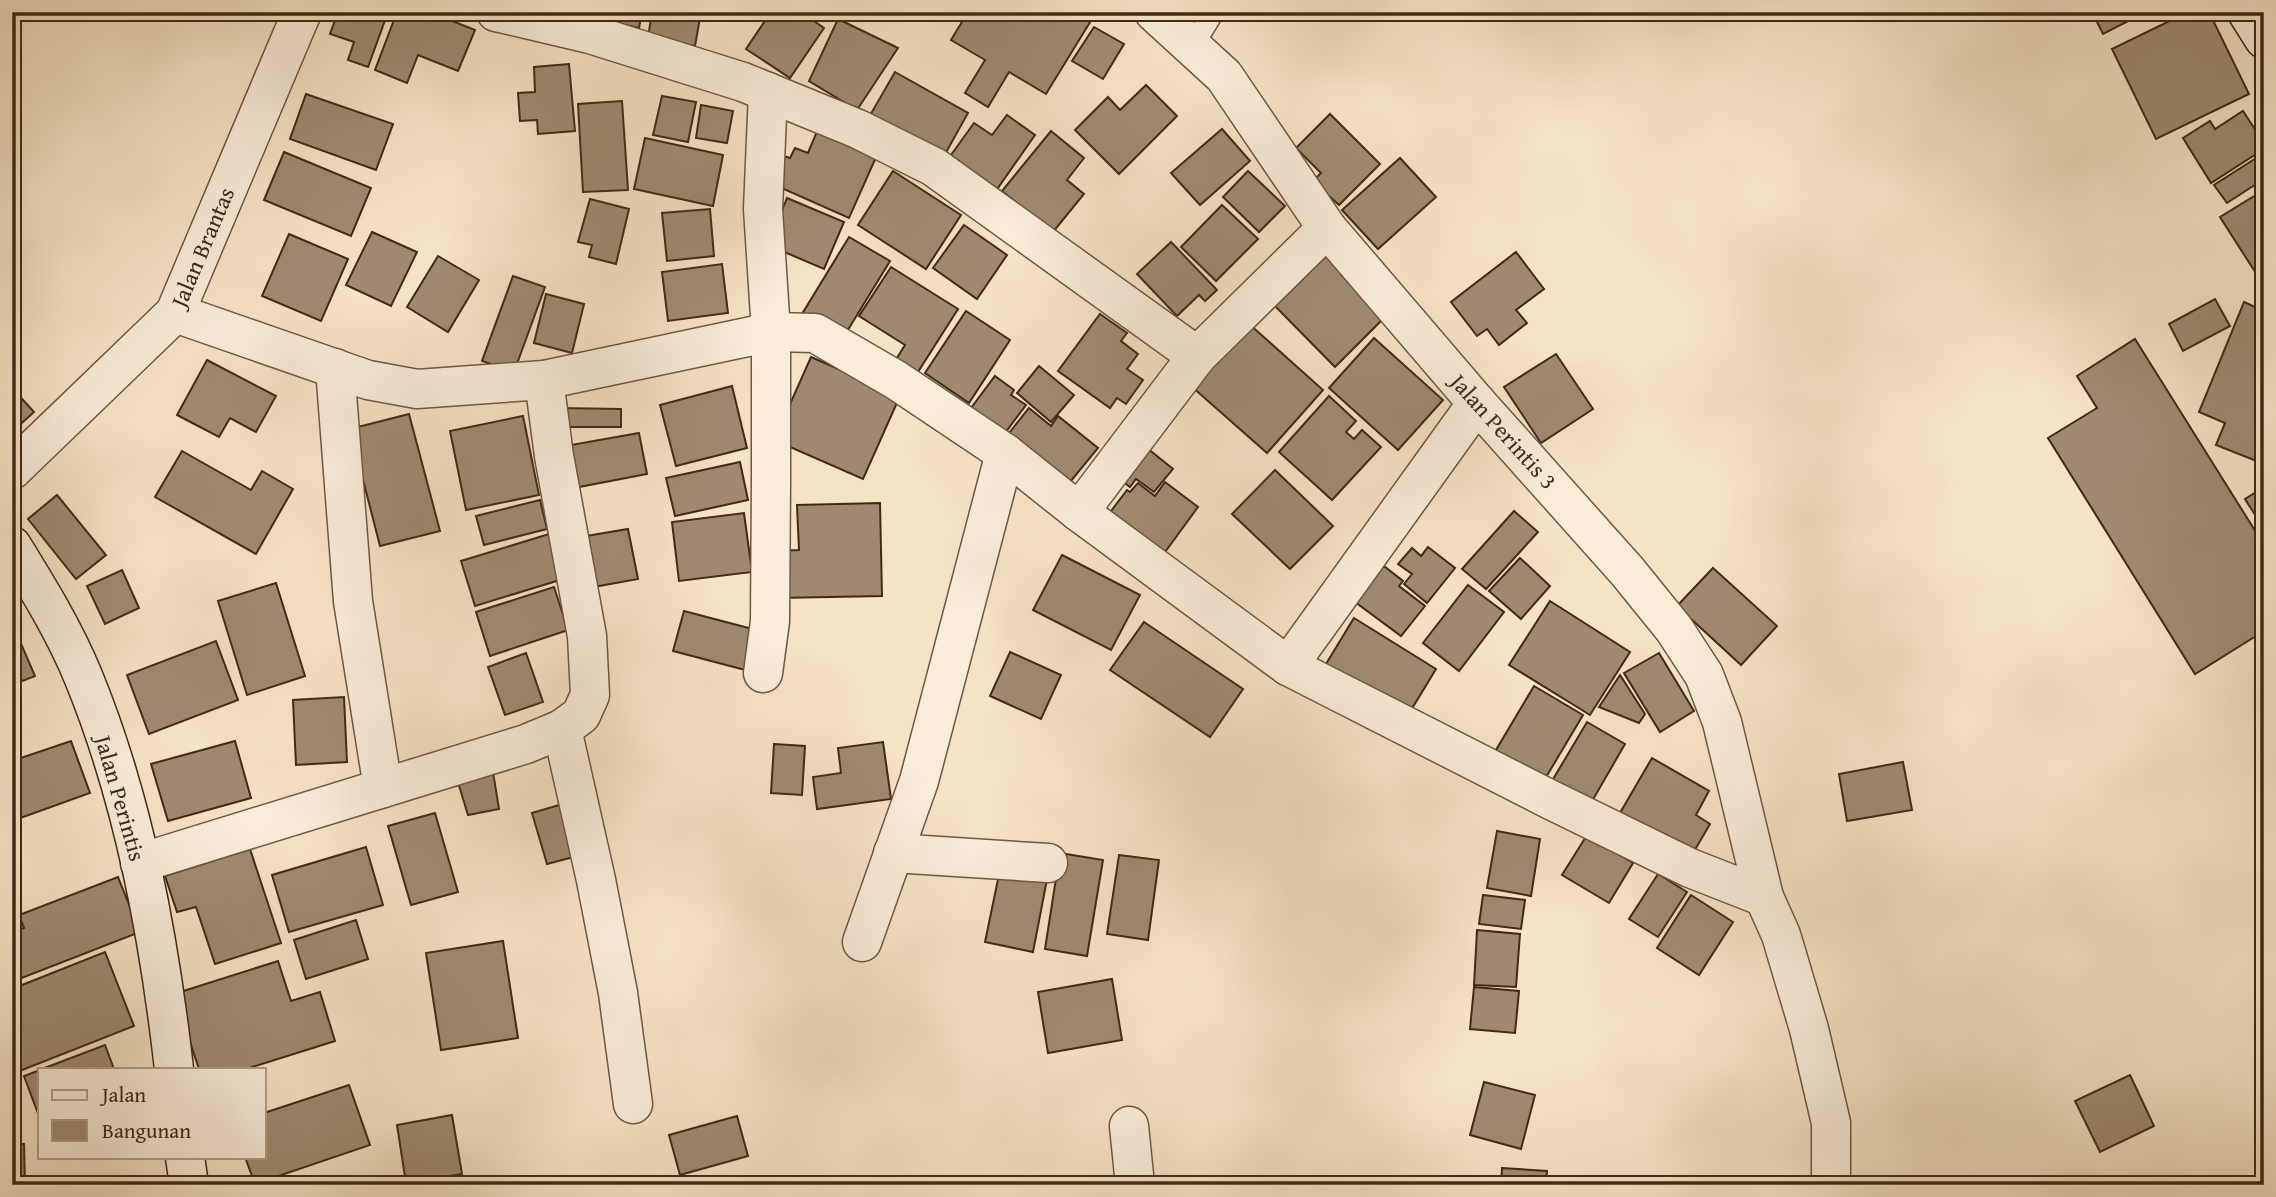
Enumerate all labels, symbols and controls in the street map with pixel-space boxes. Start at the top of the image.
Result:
street label: Jalan Brantas [161,182,242,315]
street label: Jalan Perintis 3 [1441,364,1565,496]
street label: Jalan Perintis [87,728,155,865]
legend [38,1068,266,1158]
text: Jalan [99,1079,146,1110]
text: Bangunan [102,1115,191,1146]

